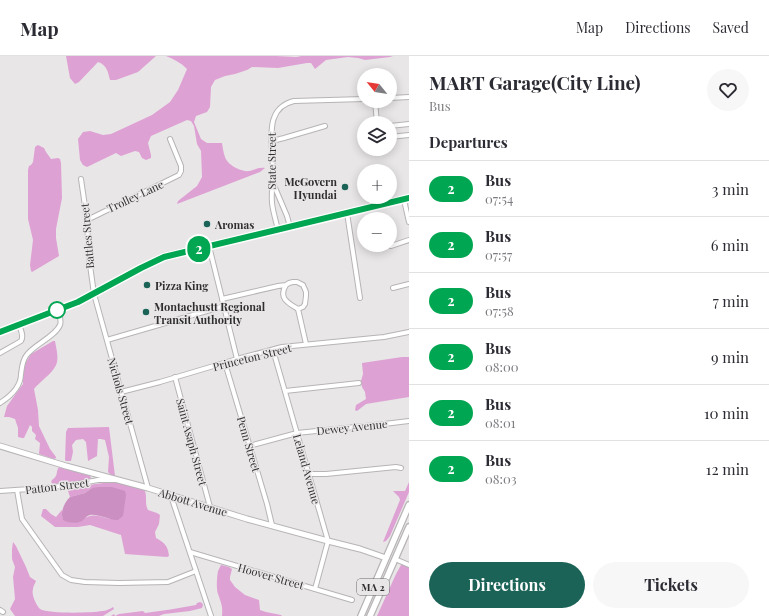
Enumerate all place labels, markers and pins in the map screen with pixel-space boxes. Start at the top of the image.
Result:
place label: McGovern Hyundai [285,174,338,202]
marker: McGovern Hyundai [340,182,350,192]
place label: Aromas [214,217,254,232]
marker: Aromas [202,219,212,229]
place label: Pizza King [155,278,209,293]
marker: Pizza King [142,280,152,290]
place label: Montachustt Regional Transit Authority [154,299,266,327]
unlabelled marker [48,301,66,319]
marker: Montachustt Regional Transit Authority [141,307,151,317]

